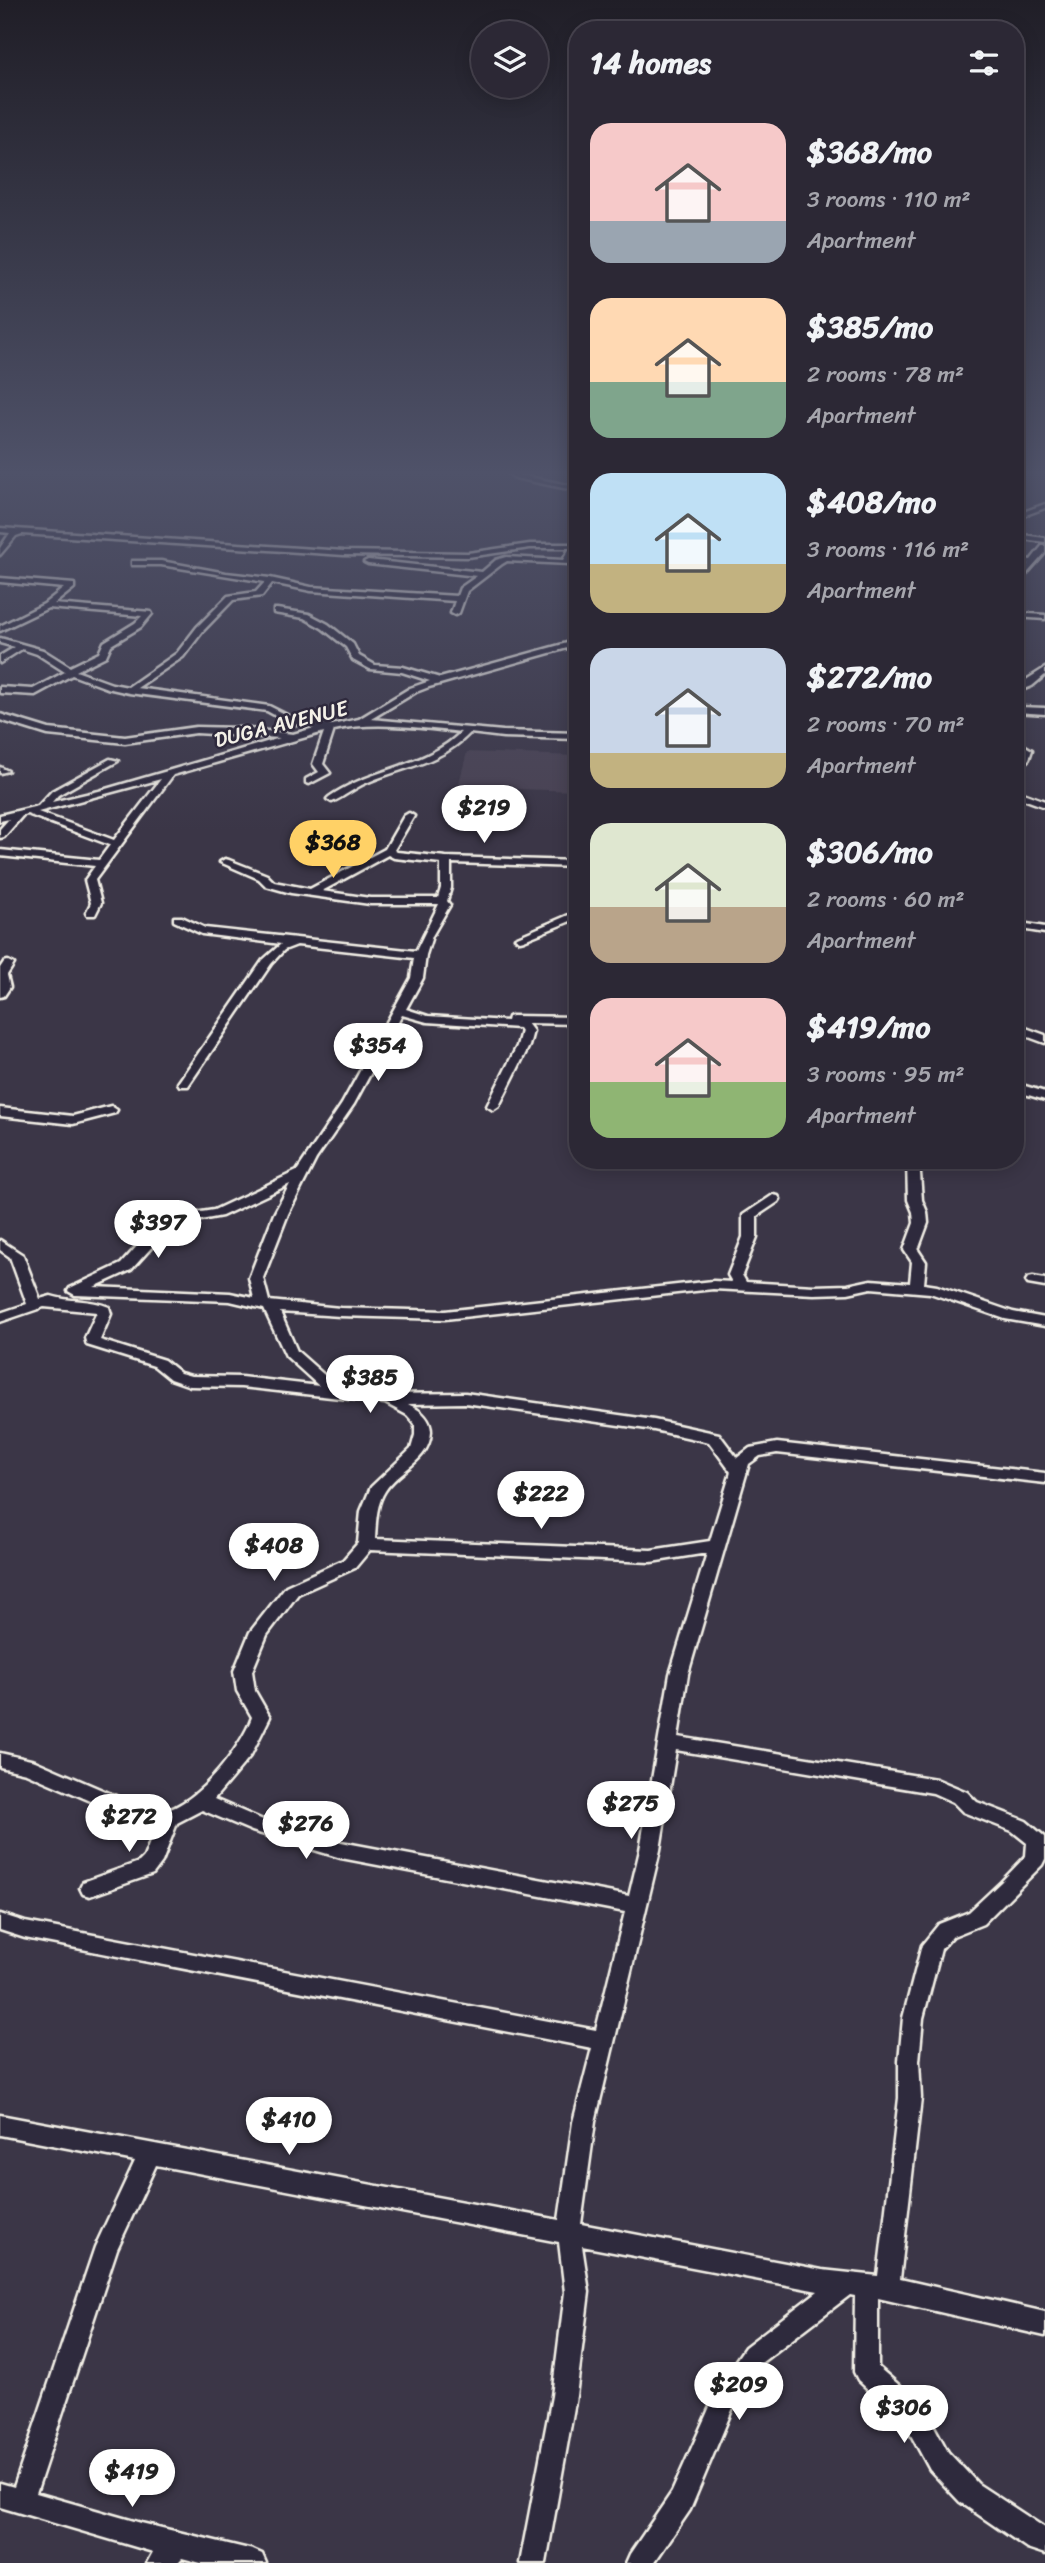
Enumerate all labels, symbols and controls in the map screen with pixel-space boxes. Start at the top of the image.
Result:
map controls [471,21,548,98]
button: layers [471,21,548,98]
text: 14 homes [590,36,711,90]
icon: filters [965,44,1003,82]
text: $368/mo [807,125,932,179]
icon: home [646,151,730,235]
text: 3 rooms · 110 m² [807,179,971,220]
text: Apartment [807,220,916,261]
text: $385/mo [807,300,933,354]
icon: home [646,326,730,410]
text: 2 rooms · 78 m² [807,354,964,395]
text: Apartment [807,395,916,436]
text: $408/mo [807,475,936,529]
icon: home [646,501,730,585]
text: 3 rooms · 116 m² [807,529,969,570]
text: Apartment [807,570,916,611]
text: $272/mo [807,650,932,704]
icon: home [646,676,730,760]
street label: DUGA AVENUE [210,689,353,759]
text: 2 rooms · 70 m² [807,704,965,745]
text: Apartment [807,745,916,786]
pin: $219 [443,786,525,845]
text: $219 [458,787,510,828]
pin: $368 [292,820,374,880]
text: $368 [305,822,361,863]
text: $306/mo [807,825,933,879]
icon: home [646,851,730,935]
text: 2 rooms · 60 m² [807,879,965,920]
text: Apartment [807,920,916,961]
text: $419/mo [807,1000,930,1054]
pin: $354 [337,1024,419,1083]
text: $354 [350,1025,406,1066]
icon: home [646,1026,730,1110]
text: 3 rooms · 95 m² [807,1054,964,1095]
text: Apartment [807,1095,916,1136]
pin: $397 [117,1200,199,1260]
text: $397 [130,1202,186,1243]
pin: $385 [329,1356,411,1415]
text: $385 [342,1357,398,1398]
pin: $222 [500,1472,582,1531]
text: $222 [513,1473,569,1514]
pin: $408 [233,1524,315,1583]
text: $408 [245,1525,303,1566]
pin: $275 [590,1782,672,1841]
text: $275 [603,1783,659,1824]
pin: $272 [88,1794,170,1854]
text: $272 [101,1796,157,1837]
pin: $276 [265,1801,347,1861]
text: $276 [279,1803,333,1844]
pin: $410 [248,2098,330,2157]
text: $410 [262,2099,316,2140]
pin: $209 [698,2362,780,2422]
text: $209 [710,2364,768,2405]
pin: $306 [863,2386,945,2445]
text: $306 [876,2387,932,2428]
pin: $419 [91,2450,173,2509]
text: $419 [105,2451,159,2492]

